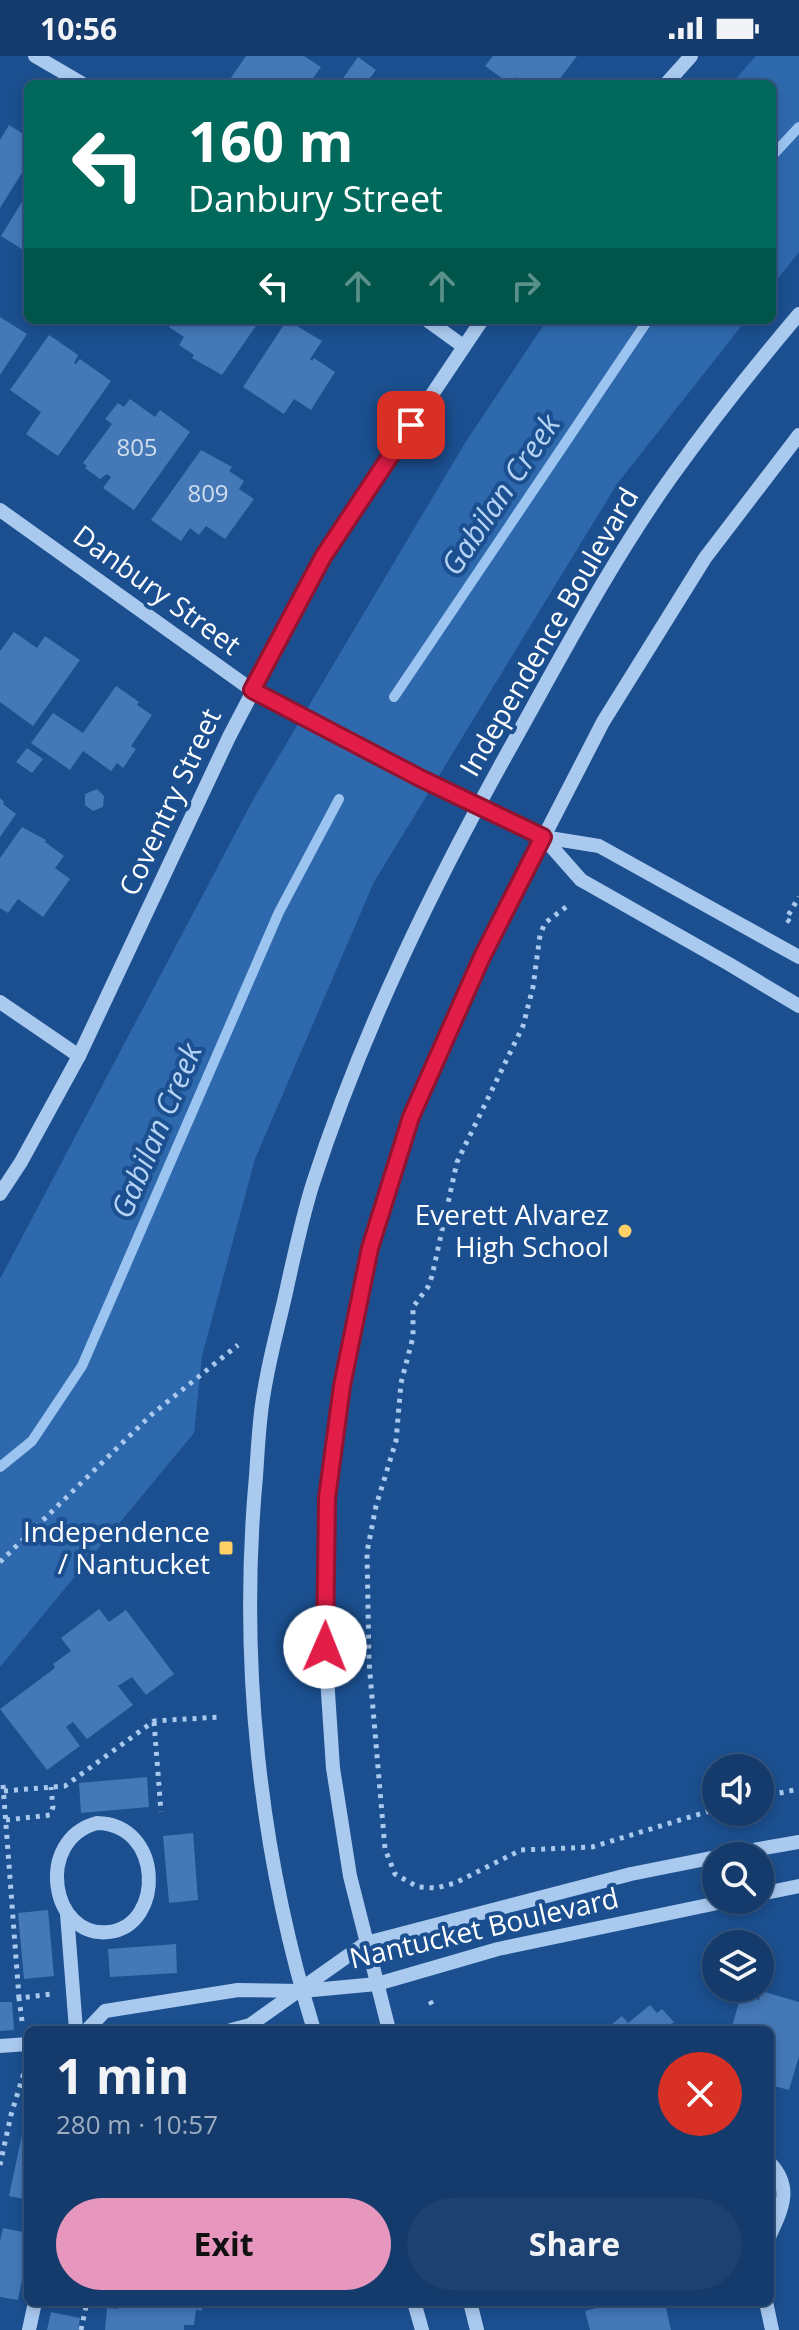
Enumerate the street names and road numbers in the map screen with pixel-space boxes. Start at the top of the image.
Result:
street label: Independence Boulevard [450,480,646,783]
street label: Danbury Street [66,516,249,663]
street label: Coventry Street [109,702,229,901]
street label: Nantucket Boulevard [345,1878,622,1976]

